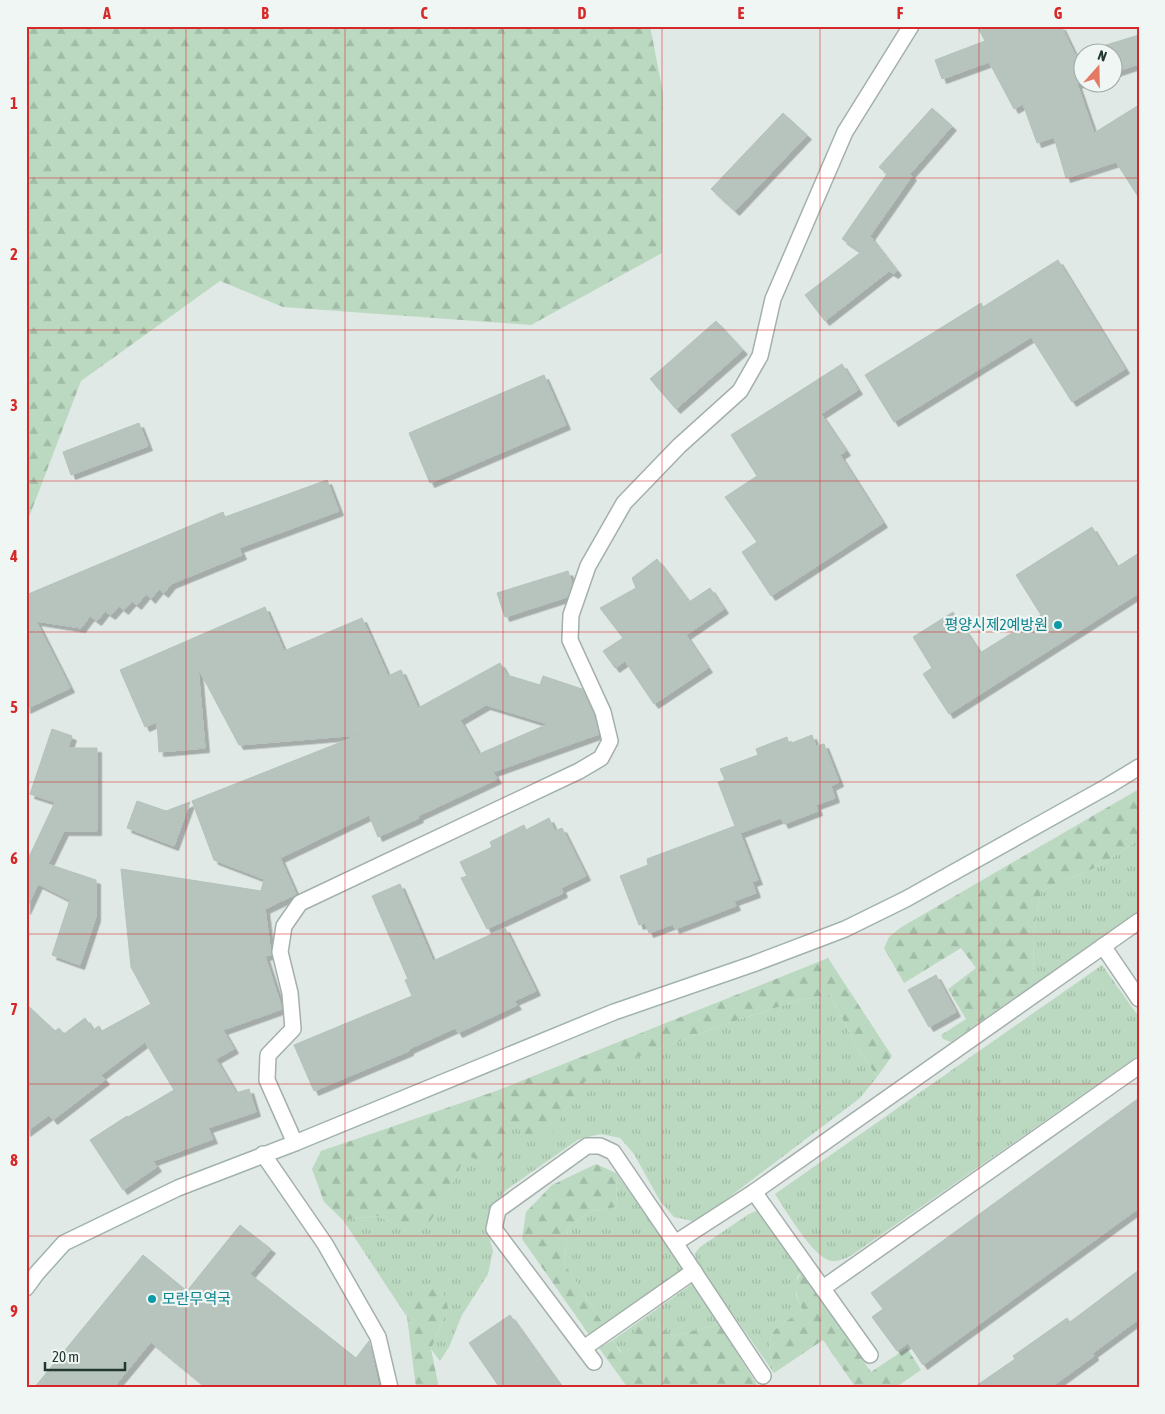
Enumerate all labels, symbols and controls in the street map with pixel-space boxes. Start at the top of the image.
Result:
text: A [102,4,111,22]
text: B [261,4,269,22]
text: C [420,4,428,22]
text: D [578,4,587,22]
text: E [738,4,745,22]
text: F [897,4,904,22]
text: G [1054,4,1063,22]
north arrow [1072,42,1122,92]
text: N [1096,47,1109,65]
text: 1 [10,94,18,112]
text: 2 [10,245,18,263]
text: 3 [10,396,18,414]
text: 4 [9,547,18,565]
place label: 평양시제2예방원 [944,616,1048,633]
marker: 평양시제2예방원 [1052,619,1064,631]
text: 5 [10,698,18,716]
text: 6 [10,849,18,867]
text: 7 [10,1000,18,1018]
text: 8 [10,1151,18,1169]
place label: 모란무역국 [162,1290,231,1307]
marker: 모란무역국 [146,1293,158,1305]
text: 9 [10,1302,18,1320]
scale bar [45,1339,125,1371]
text: 20 m [52,1348,79,1365]

